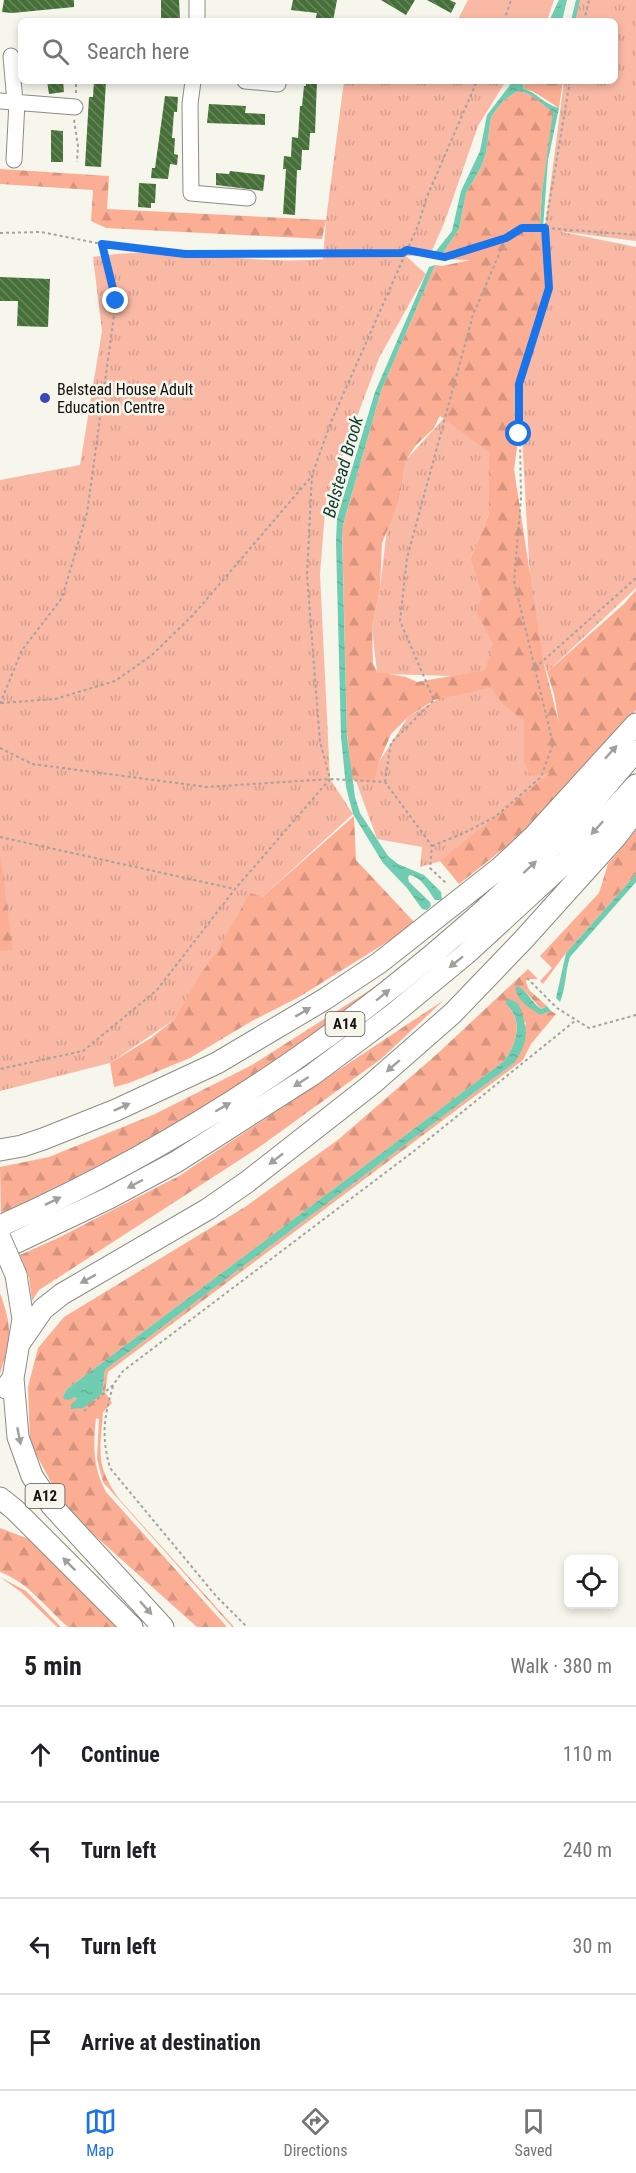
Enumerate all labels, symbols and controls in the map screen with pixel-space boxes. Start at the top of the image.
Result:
search box [18,18,618,84]
icon: search [39,35,72,68]
text: Search here [87,39,189,64]
route end [102,287,128,313]
place label: Belstead House Adult Education Centre [57,380,193,417]
marker: Belstead House Adult Education Centre [38,391,52,405]
water label: Belstead Brook [318,413,367,520]
route start [505,420,531,446]
one-way arrow [604,745,617,760]
one-way arrow [591,820,604,835]
one-way arrow [522,860,537,874]
one-way arrow [448,956,464,969]
one-way arrow [375,989,390,1002]
one-way arrow [295,1007,312,1017]
road number: A14 [326,1012,364,1036]
one-way arrow [386,1059,401,1072]
one-way arrow [293,1076,310,1087]
one-way arrow [215,1102,232,1112]
one-way arrow [113,1103,130,1112]
one-way arrow [269,1152,284,1164]
one-way arrow [127,1179,144,1189]
one-way arrow [44,1196,61,1205]
one-way arrow [80,1274,97,1284]
one-way arrow [15,1427,24,1446]
road number: A12 [26,1484,64,1508]
map controls [564,1555,618,1609]
button: locate [564,1555,618,1609]
one-way arrow [62,1557,76,1571]
one-way arrow [139,1600,153,1615]
text: 5 min [24,1651,82,1681]
text: Walk · 380 m [511,1654,612,1678]
icon: ahead [24,1738,57,1771]
text: Continue [81,1742,160,1767]
text: 110 m [563,1742,612,1766]
icon: left [24,1834,57,1867]
text: Turn left [81,1838,156,1863]
text: 240 m [563,1838,612,1862]
icon: left [24,1930,57,1963]
text: Turn left [81,1934,156,1959]
text: 30 m [573,1934,612,1958]
icon: arrive [24,2026,57,2059]
text: Arrive at destination [81,2030,261,2055]
tab: Map [84,2105,117,2160]
tab: Directions [284,2105,347,2160]
tab: Saved [514,2105,552,2160]

